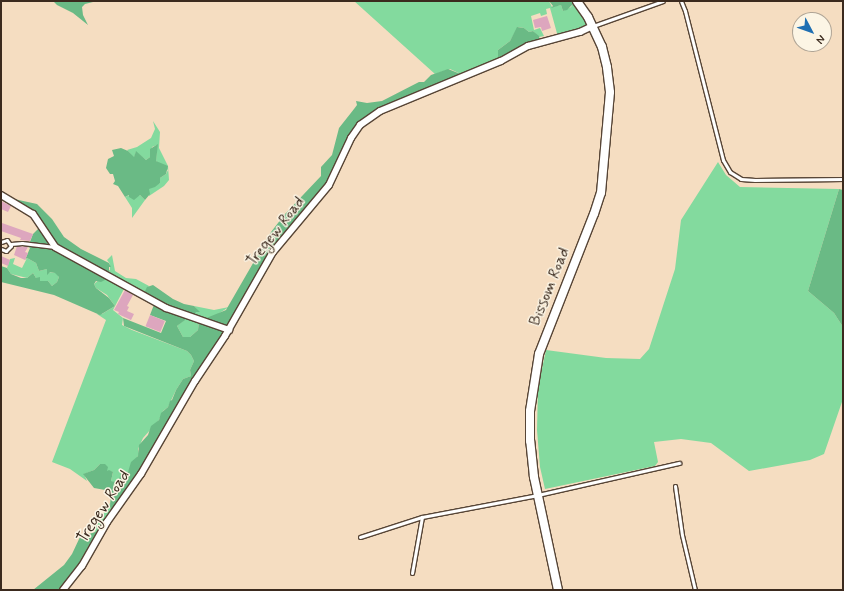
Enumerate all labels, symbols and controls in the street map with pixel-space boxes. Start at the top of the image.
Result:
north arrow [792,12,832,52]
text: N [813,32,828,47]
street label: Tregew Road [243,193,309,271]
street label: Bissom Road [526,245,574,329]
street label: Tregew Road [73,467,135,547]

